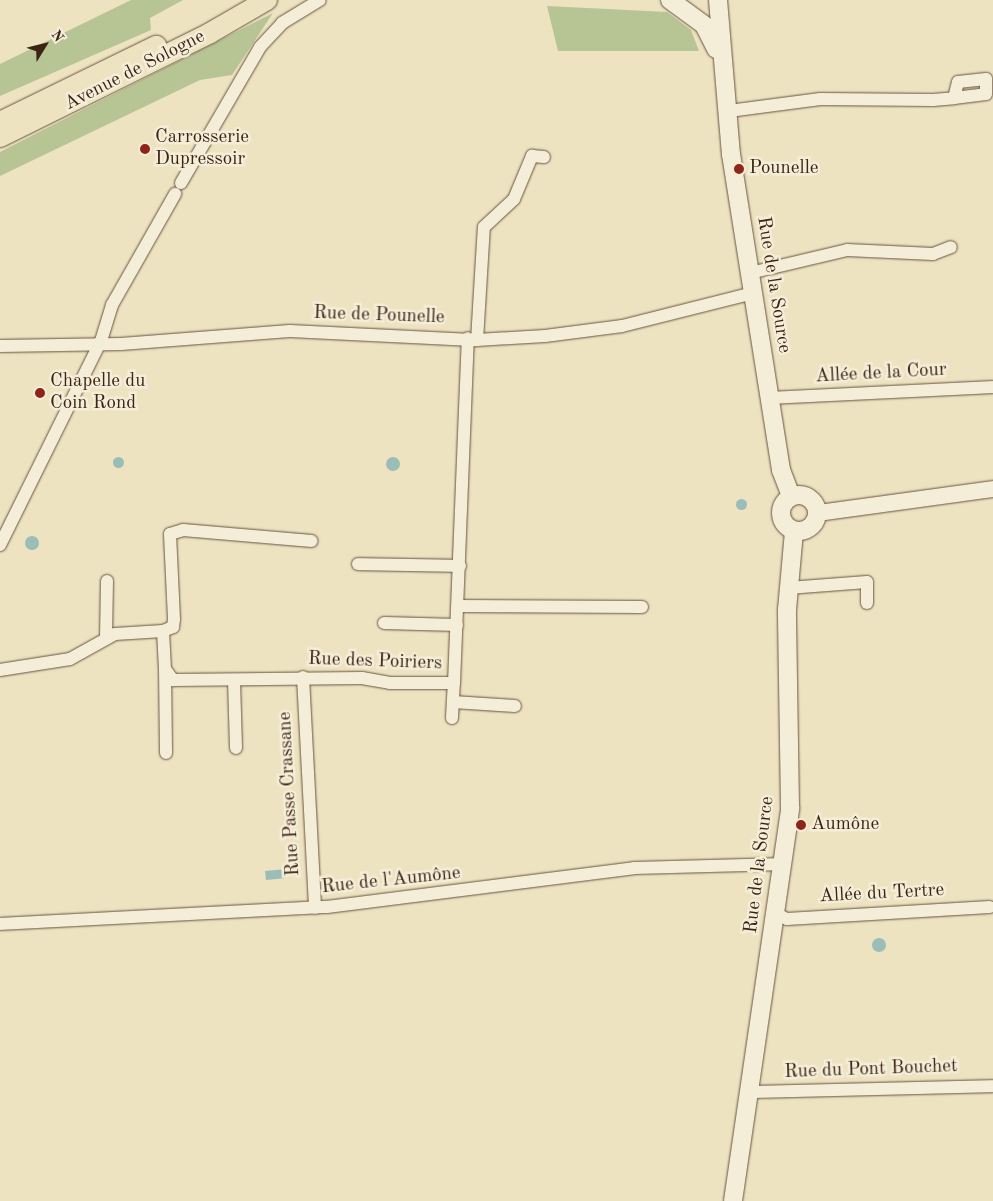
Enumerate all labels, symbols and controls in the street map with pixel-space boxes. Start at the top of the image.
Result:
north arrow [20,20,70,70]
street label: Avenue de Sologne [61,26,209,116]
text: N [48,28,66,45]
place label: Carrosserie Dupressoir [155,127,249,171]
marker: Carrosserie Dupressoir [139,143,151,155]
place label: Pounelle [749,158,819,180]
marker: Pounelle [733,163,745,175]
street label: Rue de la Source [751,215,795,355]
street label: Rue de Pounelle [313,302,445,330]
street label: Allée de la Cour [815,359,947,389]
place label: Chapelle du Coin Rond [50,371,145,415]
marker: Chapelle du Coin Rond [34,387,46,399]
street label: Rue des Poiriers [308,648,442,676]
street label: Rue Passe Crassane [274,711,306,877]
street label: Rue de la Source [740,795,780,935]
place label: Aumône [811,814,879,836]
marker: Aumône [795,819,807,831]
street label: Rue de l'Aumône [320,862,462,900]
street label: Allée du Tertre [819,879,945,909]
street label: Rue du Pont Bouchet [784,1056,958,1084]

